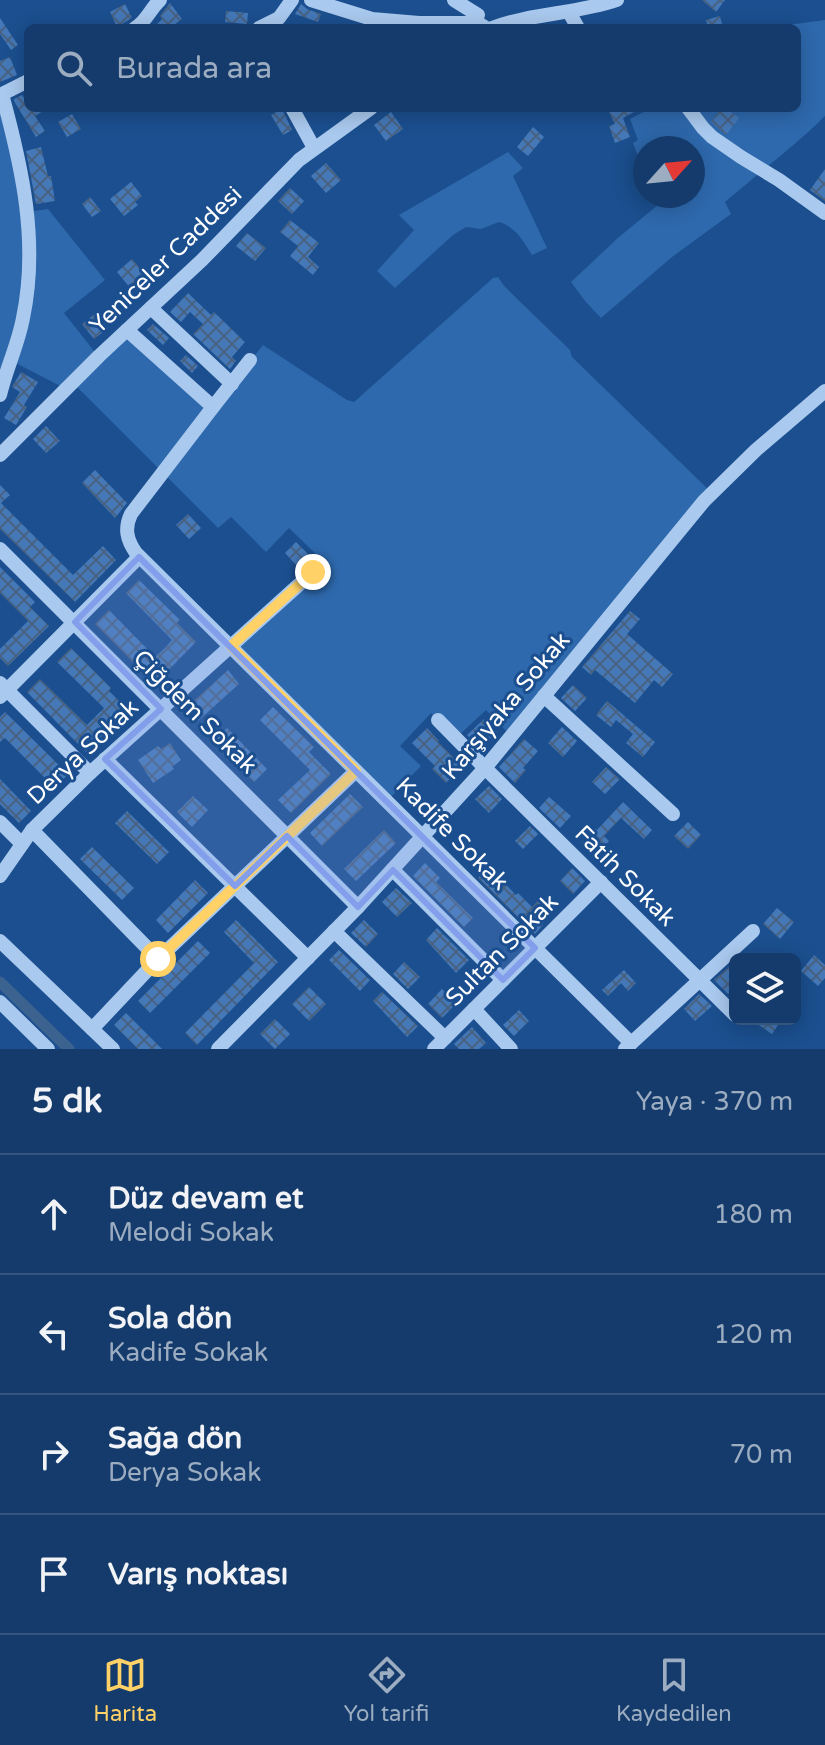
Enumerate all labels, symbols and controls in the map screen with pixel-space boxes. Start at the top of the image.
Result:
search box [24,24,801,112]
icon: search [52,46,96,90]
text: Burada ara [116,50,272,87]
north arrow [633,136,705,208]
street label: Yeniceler Caddesi [84,180,248,340]
route end [295,554,331,590]
street label: Karşıyaka Sokak [436,626,576,786]
street label: Çiğdem Sokak [127,644,263,780]
street label: Derya Sokak [21,693,145,811]
street label: Kadife Sokak [389,771,515,897]
street label: Fatih Sokak [569,820,681,932]
street label: Sultan Sokak [440,888,564,1012]
route start [140,941,176,977]
map controls [729,953,801,1025]
button: layers [729,953,801,1025]
text: 5 dk [32,1081,102,1122]
text: Yaya · 370 m [636,1086,793,1117]
text: Düz devam et [108,1180,303,1217]
icon: ahead [32,1192,76,1236]
text: 180 m [713,1199,793,1230]
text: Melodi Sokak [108,1217,274,1248]
text: Sola dön [108,1300,232,1337]
icon: left [32,1312,76,1356]
text: 120 m [713,1319,793,1350]
text: Kadife Sokak [108,1337,268,1368]
text: Sağa dön [108,1420,242,1457]
icon: right [32,1432,76,1476]
text: 70 m [730,1439,793,1470]
text: Derya Sokak [108,1457,261,1488]
icon: arrive [32,1552,76,1596]
text: Varış noktası [108,1556,288,1593]
tab: Harita [93,1653,157,1727]
tab: Yol tarifi [344,1653,429,1727]
tab: Kaydedilen [616,1653,732,1727]

